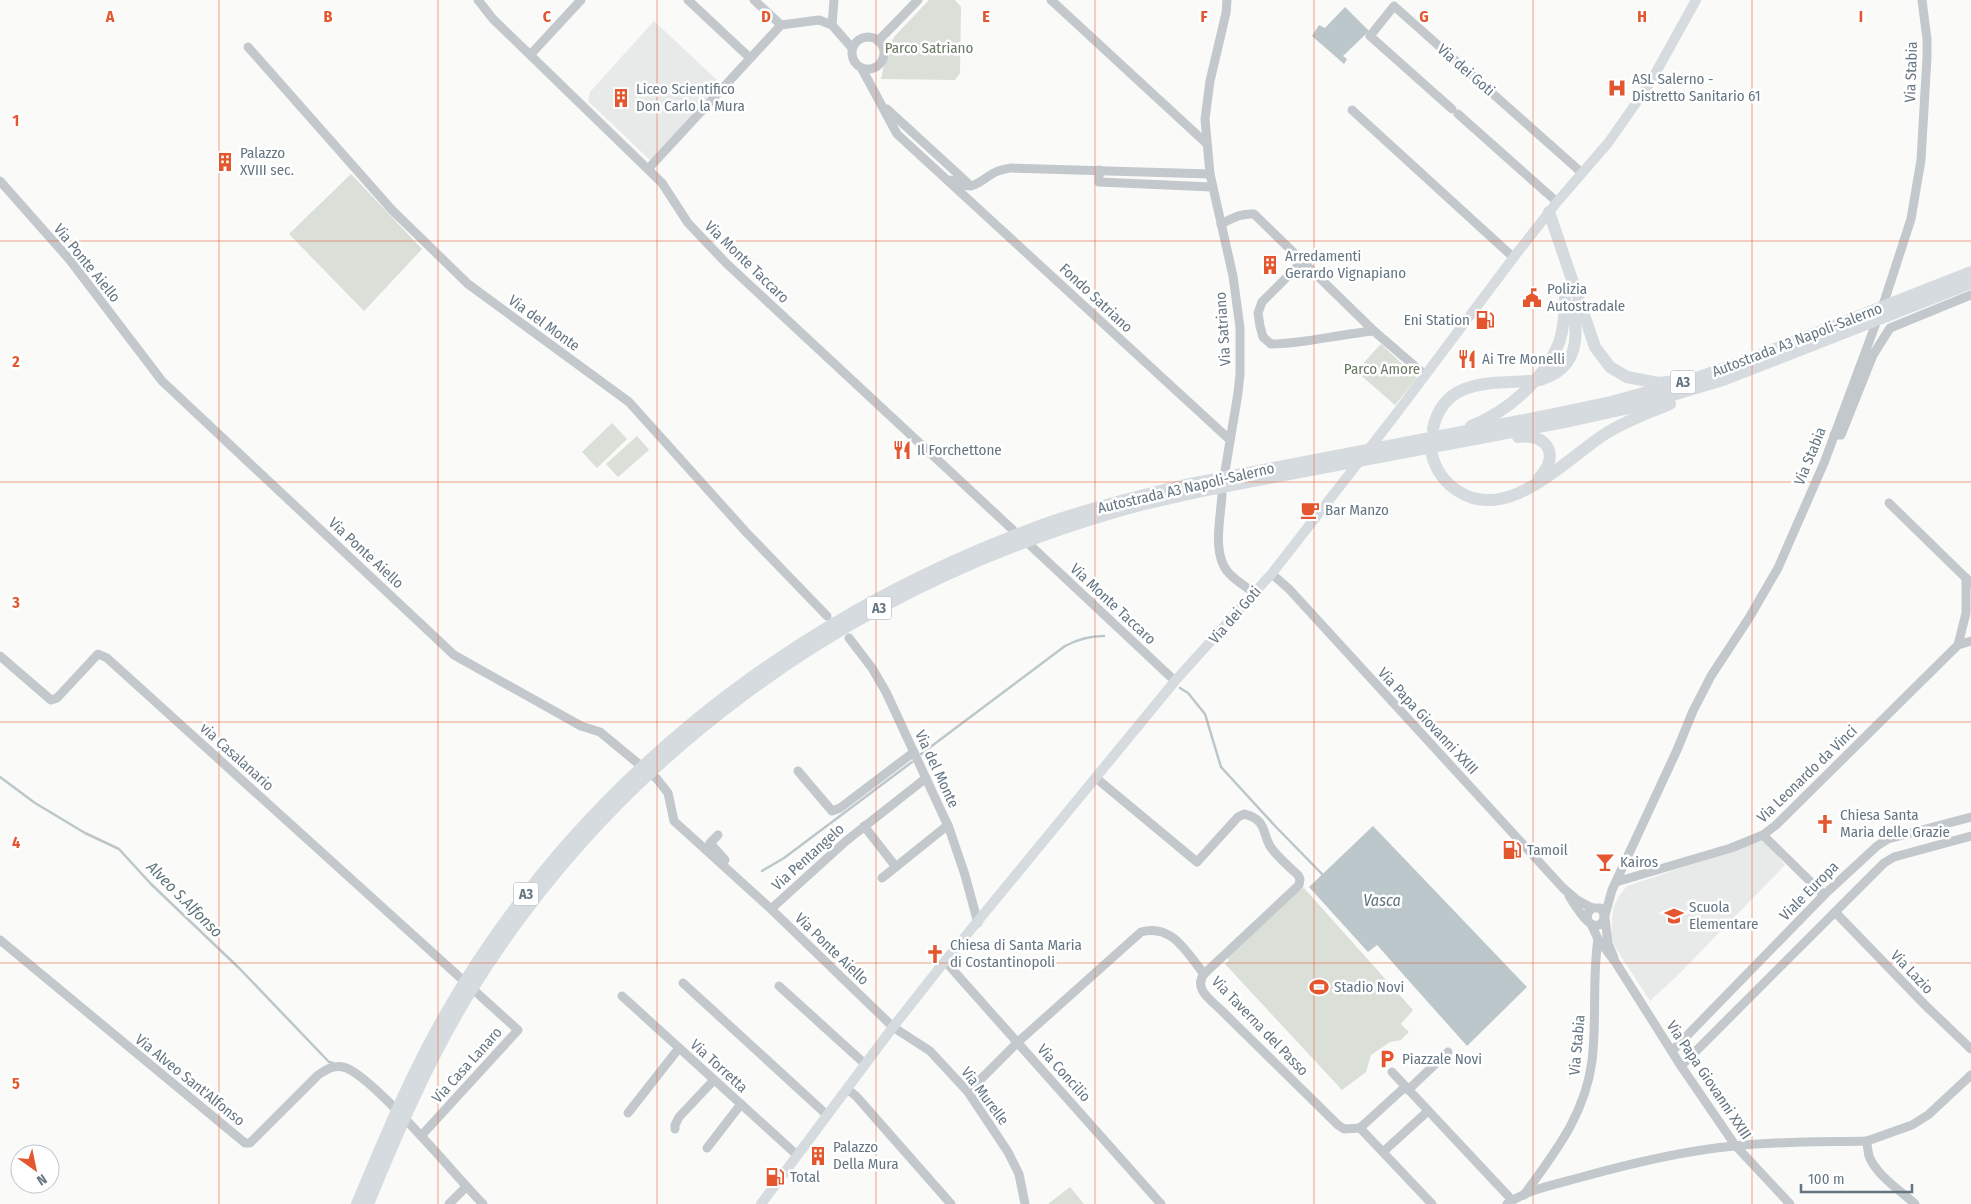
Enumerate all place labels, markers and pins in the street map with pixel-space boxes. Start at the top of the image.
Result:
place label: ASL Salerno - Distretto Sanitario 61 [1632,70,1761,105]
hospital icon: ASL Salerno - Distretto Sanitario 61 [1606,77,1628,99]
place label: Liceo Scientifico Don Carlo la Mura [636,80,745,115]
building icon: Liceo Scientifico Don Carlo la Mura [610,87,632,109]
place label: Palazzo XVIII sec. [240,144,294,179]
building icon: Palazzo XVIII sec. [214,151,236,173]
place label: Arredamenti Gerardo Vignapiano [1285,247,1406,282]
building icon: Arredamenti Gerardo Vignapiano [1259,254,1281,276]
place label: Polizia Autostradale [1547,280,1625,315]
public building icon: Polizia Autostradale [1521,287,1543,309]
fuel station icon: Eni Station [1474,309,1496,331]
place label: Eni Station [1404,311,1470,329]
restaurant icon: Ai Tre Monelli [1456,348,1478,370]
place label: Ai Tre Monelli [1482,350,1565,368]
restaurant icon: Il Forchettone [891,439,913,461]
place label: Il Forchettone [917,441,1002,459]
cafe icon: Bar Manzo [1299,499,1321,521]
place label: Bar Manzo [1325,501,1389,519]
place label: Chiesa Santa Maria delle Grazie [1840,806,1950,841]
church icon: Chiesa Santa Maria delle Grazie [1814,813,1836,835]
fuel station icon: Tamoil [1501,839,1523,861]
place label: Tamoil [1527,841,1568,859]
bar icon: Kairos [1594,851,1616,873]
place label: Kairos [1620,853,1658,871]
place label: Scuola Elementare [1689,898,1758,933]
school or university icon: Scuola Elementare [1663,905,1685,927]
place label: Chiesa di Santa Maria di Costantinopoli [950,936,1082,971]
church icon: Chiesa di Santa Maria di Costantinopoli [924,943,946,965]
sports icon: Stadio Novi [1308,976,1330,998]
place label: Stadio Novi [1334,978,1404,996]
parking icon: Piazzale Novi [1376,1048,1398,1070]
place label: Piazzale Novi [1402,1050,1482,1068]
place label: Palazzo Della Mura [833,1138,898,1173]
building icon: Palazzo Della Mura [807,1145,829,1167]
fuel station icon: Total [764,1166,786,1188]
place label: Total [790,1168,820,1186]

